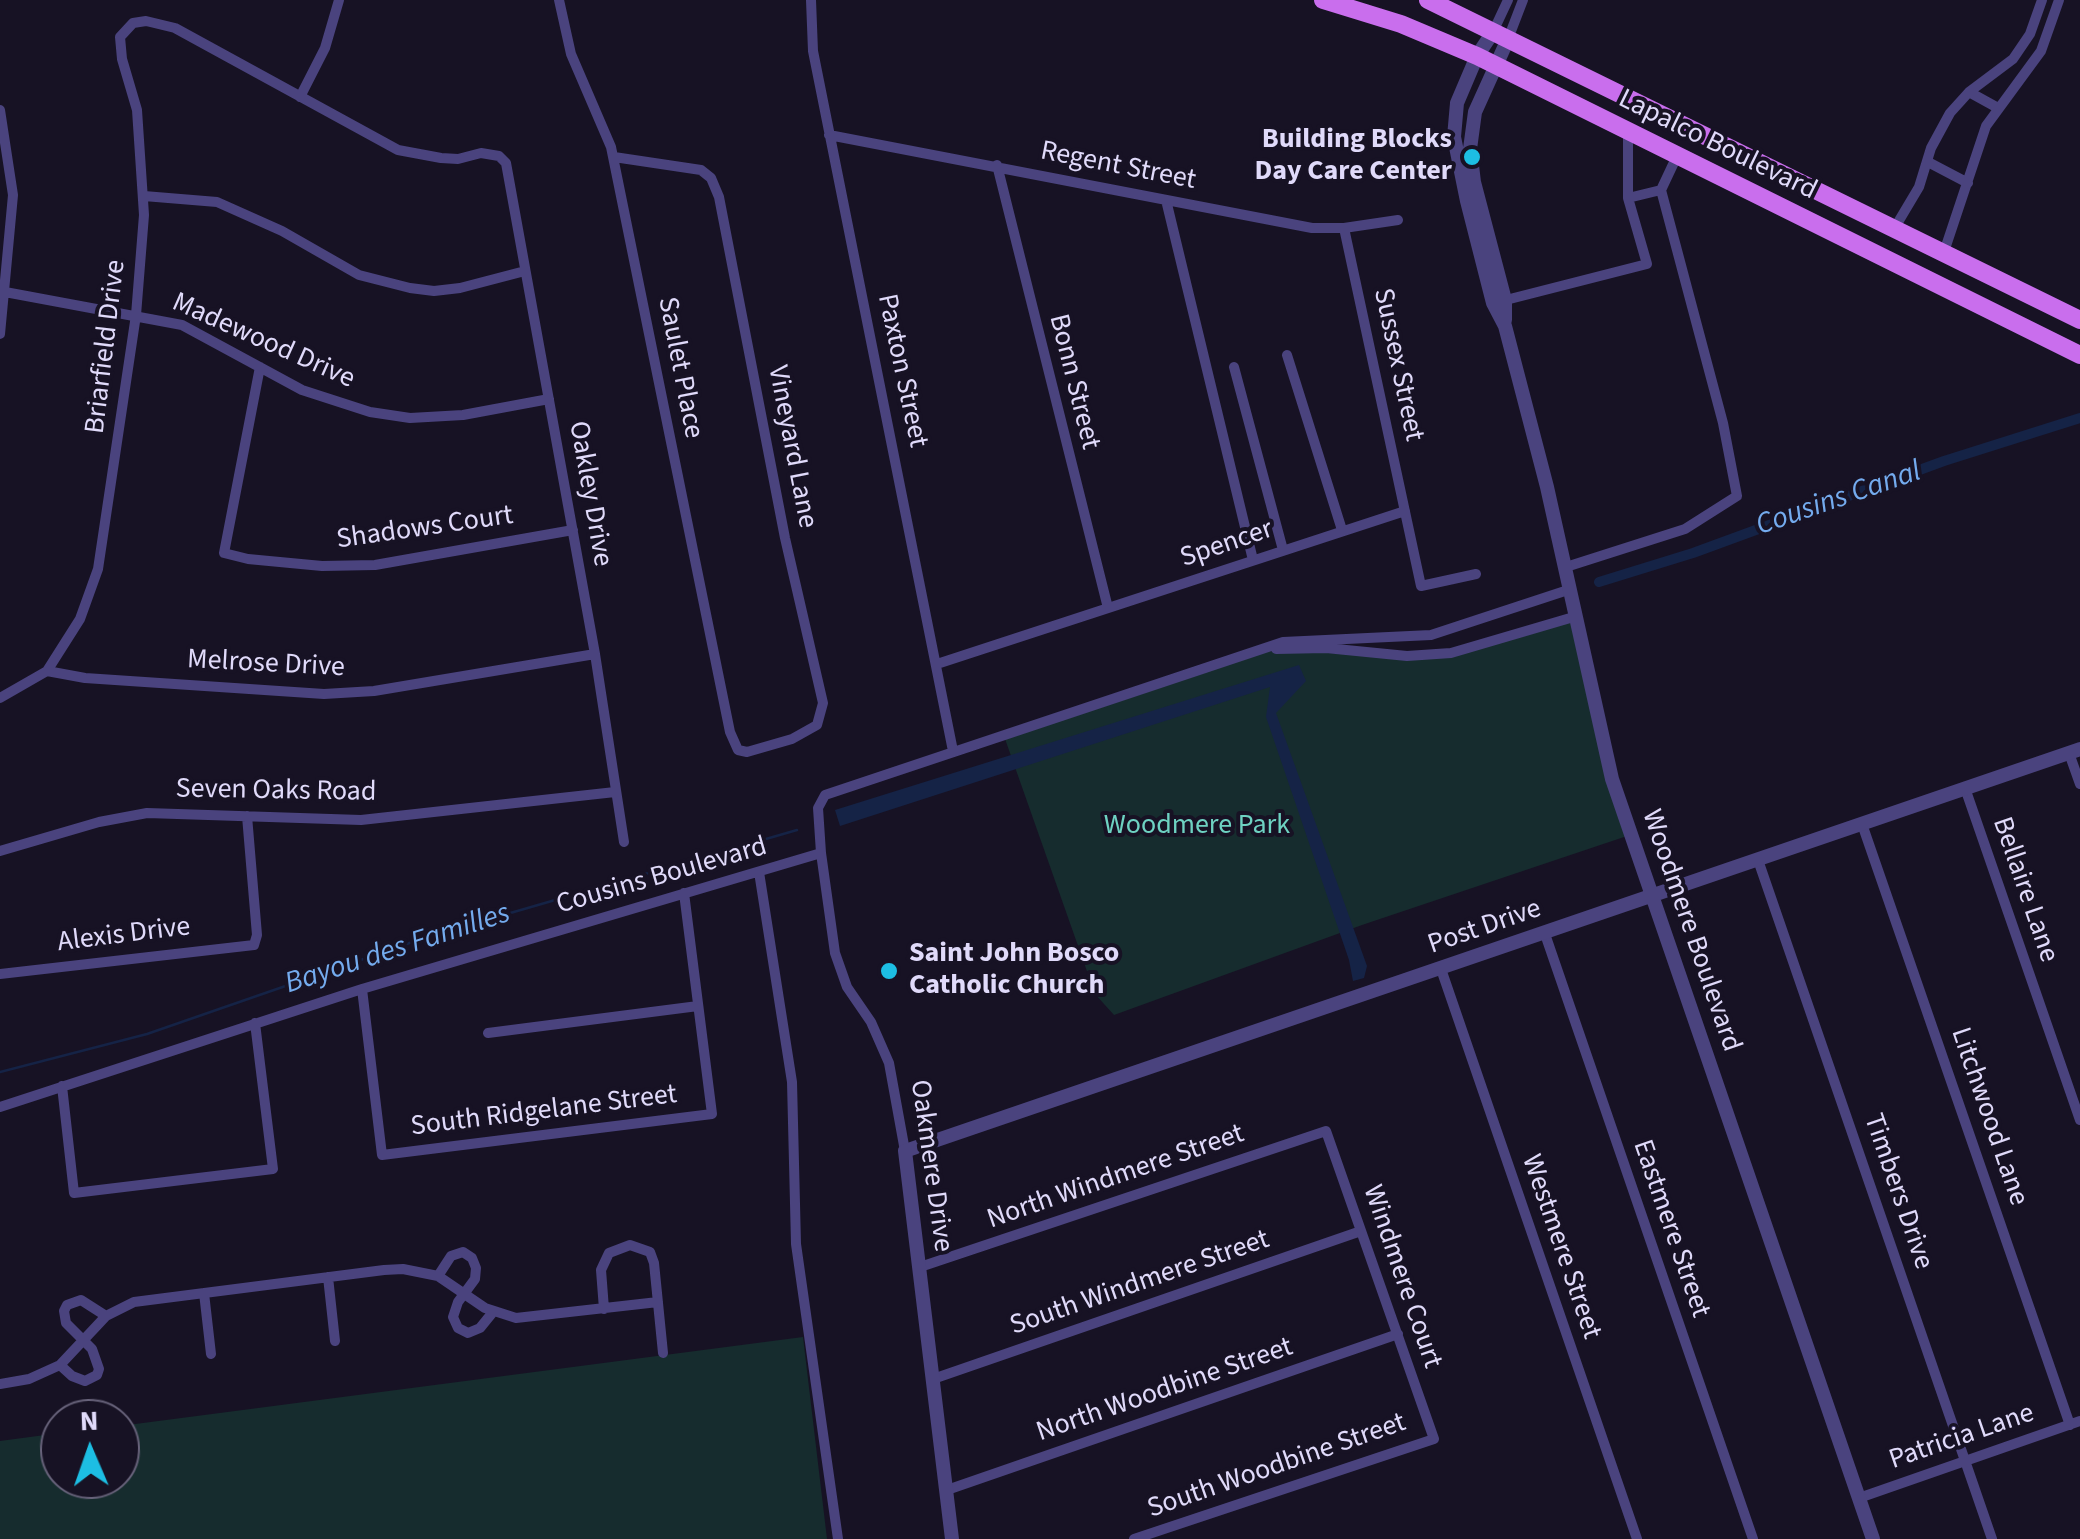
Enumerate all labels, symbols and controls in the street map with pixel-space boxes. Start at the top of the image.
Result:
street label: Lapalco Boulevard [1612,83,1822,209]
place label: Building Blocks Day Care Center [1255,124,1452,190]
street label: Regent Street [1038,135,1198,199]
marker: Building Blocks Day Care Center [1461,146,1483,168]
street label: Briarfield Drive [80,258,134,436]
street label: Sussex Street [1364,285,1430,445]
street label: Madewood Drive [167,287,359,397]
street label: Paxton Street [868,291,934,451]
street label: Saulet Place [649,294,709,442]
street label: Bonn Street [1040,311,1106,453]
street label: Vineyard Lane [759,363,823,531]
street label: Oakley Drive [560,419,618,569]
water label: Cousins Canal [1752,455,1926,545]
street label: Shadows Court [335,500,515,558]
street label: Spencer [1176,514,1278,576]
street label: Melrose Drive [186,644,346,686]
street label: Seven Oaks Road [175,773,377,811]
street label: Woodmere Boulevard [1633,806,1747,1056]
park label: Woodmere Park [1104,810,1290,844]
street label: Bellaire Lane [1983,813,2065,967]
street label: Cousins Boulevard [553,831,771,923]
street label: Post Drive [1424,893,1546,963]
water label: Bayou des Familles [281,897,515,1003]
street label: Alexis Drive [56,911,192,961]
place label: Saint John Bosco Catholic Church [909,938,1119,1004]
marker: Saint John Bosco Catholic Church [878,960,900,982]
street label: Litchwood Lane [1942,1024,2034,1210]
street label: Oakmere Drive [901,1078,959,1254]
street label: South Ridgelane Street [409,1079,679,1145]
street label: Timbers Drive [1855,1110,1939,1274]
street label: North Windmere Street [983,1118,1249,1238]
street label: Eastmere Street [1624,1136,1716,1322]
street label: Westmere Street [1513,1150,1607,1344]
street label: Windmere Court [1354,1181,1448,1373]
street label: South Windmere Street [1006,1224,1274,1344]
street label: North Woodbine Street [1033,1331,1297,1451]
street label: Patricia Lane [1885,1398,2039,1478]
north arrow [40,1399,140,1499]
text: N [79,1401,99,1441]
street label: South Woodbine Street [1143,1407,1411,1527]

